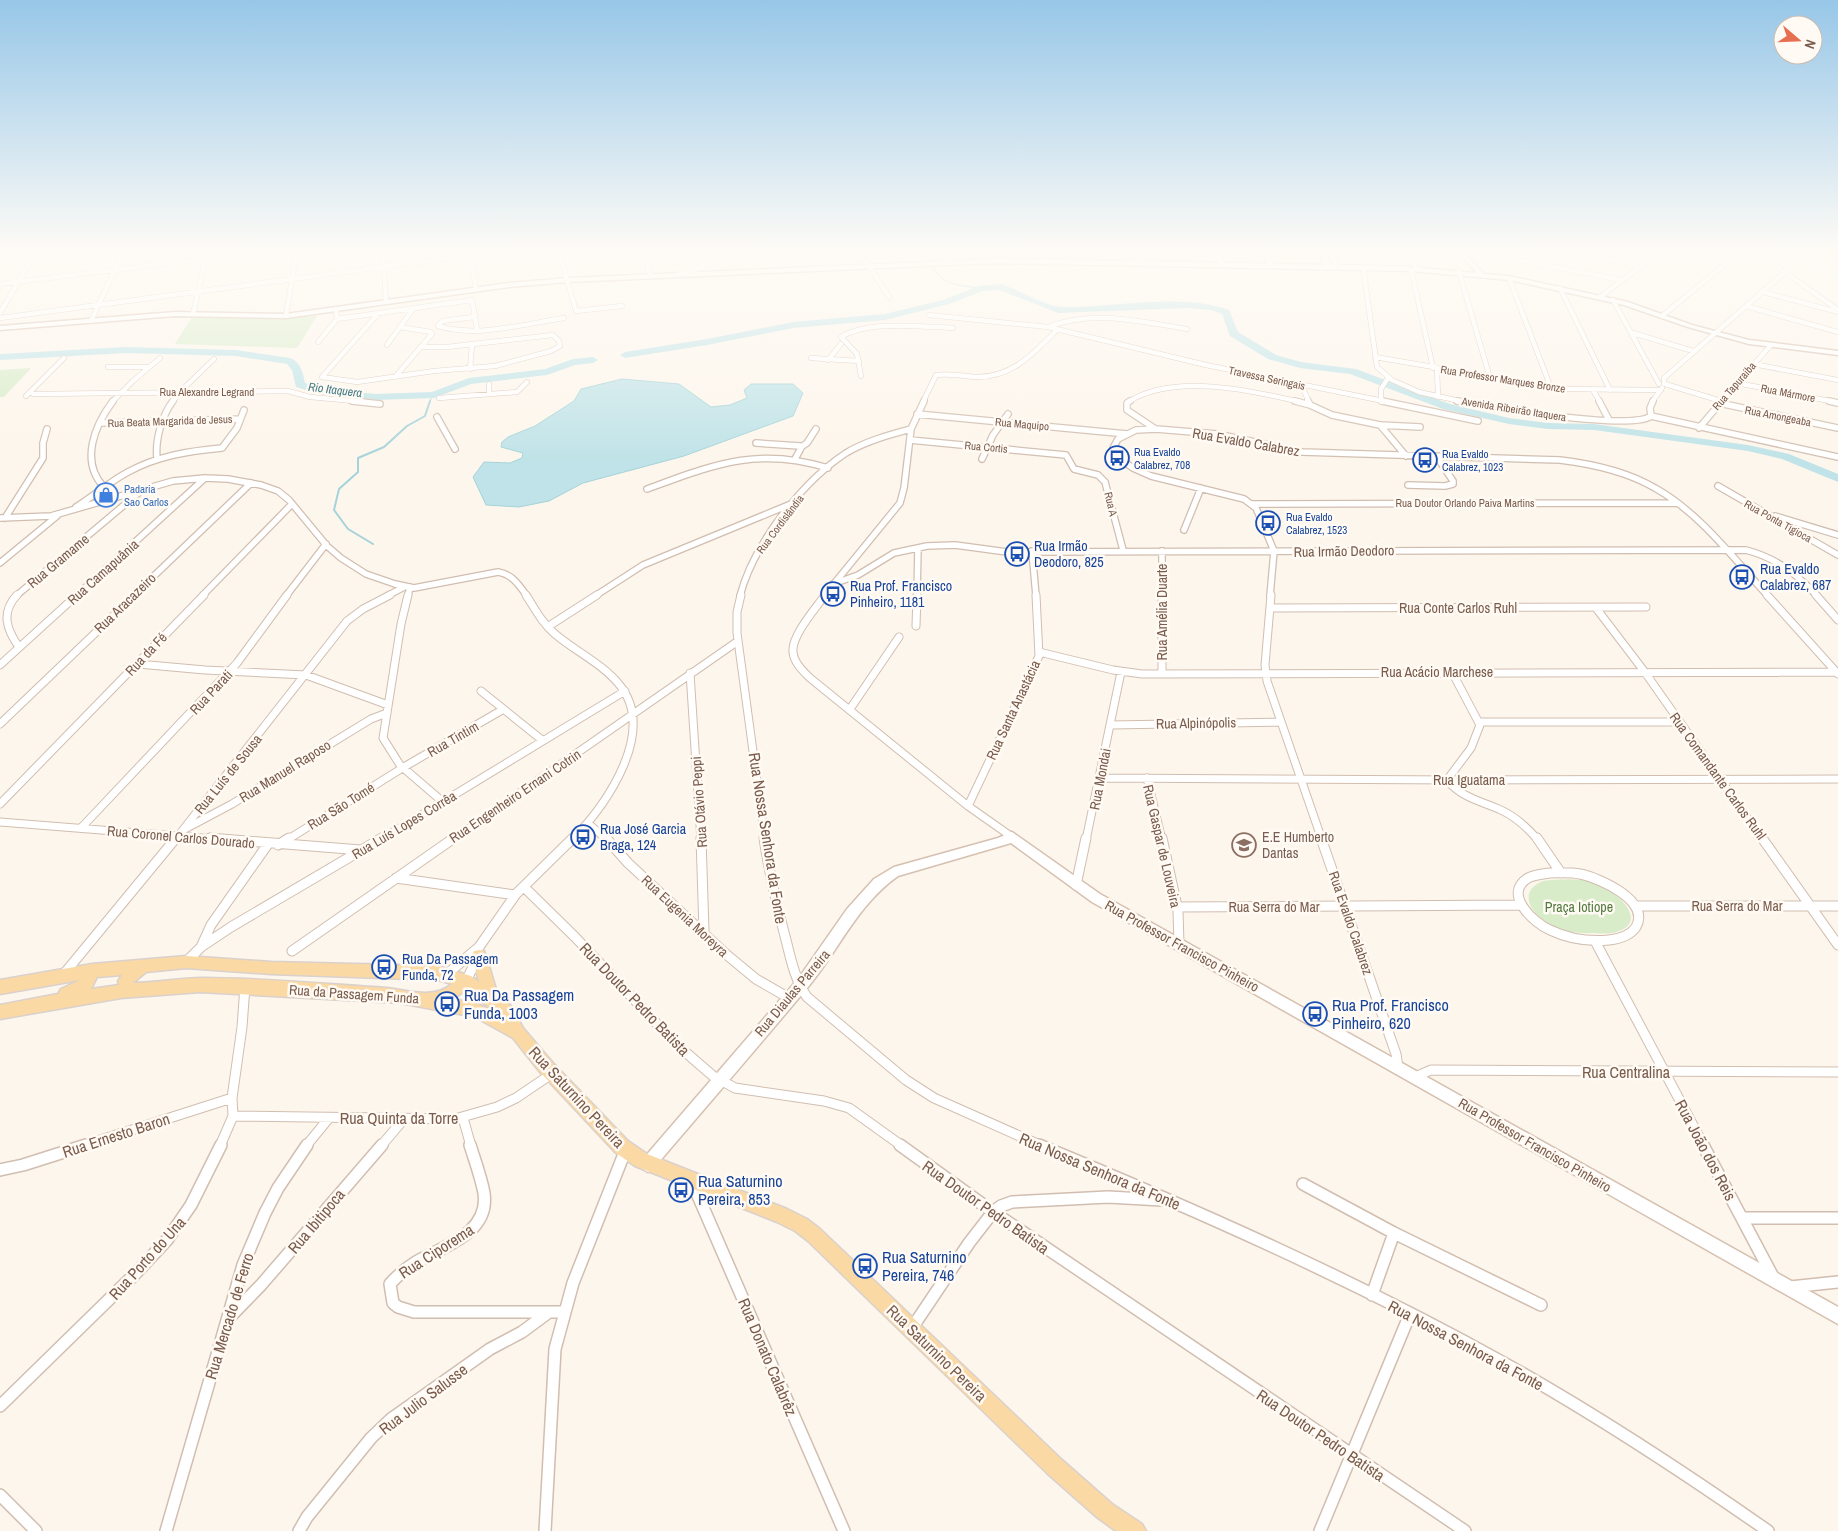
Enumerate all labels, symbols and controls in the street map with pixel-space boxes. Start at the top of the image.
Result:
north arrow [1773,15,1823,65]
text: N [1800,37,1820,51]
street label: Rua Tapuraiba [1709,359,1759,413]
street label: Rua Professor Marques Bronze [1440,362,1566,396]
street label: Travessa Seringais [1227,363,1307,393]
water label: Rio Itaquera [307,379,363,401]
street label: Rua Mármore [1760,381,1816,405]
street label: Rua Alexandre Legrand [160,385,254,399]
street label: Avenida Ribeirão Itaquera [1460,394,1567,424]
street label: Rua Amongeaba [1744,403,1812,429]
street label: Rua Beata Margarida de Jesus [107,412,233,430]
street label: Rua Maquipo [994,415,1050,433]
street label: Rua Evaldo Calabrez [1191,424,1301,460]
street label: Rua Cortis [964,438,1009,456]
bus stop icon: Rua Evaldo Calabrez, 708 [1104,445,1130,471]
place label: Rua Evaldo Calabrez, 708 [1134,445,1190,472]
bus stop icon: Rua Evaldo Calabrez, 1023 [1412,447,1438,473]
place label: Rua Evaldo Calabrez, 1023 [1442,447,1503,474]
shop icon: Padaria Sao Carlos [93,482,119,508]
place label: Padaria Sao Carlos [124,482,169,509]
street label: Rua A [1101,490,1121,519]
street label: Rua Cordislândia [753,492,807,556]
street label: Rua Doutor Orlando Paiva Martins [1396,496,1535,510]
street label: Rua Ponta Tigioca [1742,497,1814,545]
bus stop icon: Rua Evaldo Calabrez, 1523 [1255,510,1281,536]
place label: Rua Evaldo Calabrez, 1523 [1286,510,1347,537]
street label: Rua Gramame [23,530,93,592]
street label: Rua Camapuânia [64,535,143,609]
place label: Rua Irmão Deodoro, 825 [1034,537,1104,571]
bus stop icon: Rua Irmão Deodoro, 825 [1004,541,1030,567]
street label: Rua Irmão Deodoro [1293,541,1395,561]
place label: Rua Evaldo Calabrez, 687 [1760,560,1831,594]
street label: Rua Amélia Duarte [1153,564,1171,661]
bus stop icon: Rua Evaldo Calabrez, 687 [1729,564,1755,590]
street label: Rua Aracazeiro [90,569,160,637]
place label: Rua Prof. Francisco Pinheiro, 1181 [850,577,952,611]
bus stop icon: Rua Prof. Francisco Pinheiro, 1181 [820,581,846,607]
street label: Rua Conte Carlos Ruhl [1399,599,1517,617]
street label: Rua da Fé [121,628,171,680]
street label: Rua Santa Anastácia [982,657,1044,763]
street label: Rua Acácio Marchese [1381,663,1493,681]
street label: Rua Parati [186,666,236,718]
street label: Rua Comandante Carlos Ruhl [1666,709,1770,843]
street label: Rua Alpinópolis [1156,713,1237,733]
street label: Rua Tintim [424,717,482,761]
street label: Rua Luís de Sousa [190,730,266,818]
street label: Rua Manuel Raposo [236,736,334,806]
street label: Rua Engenheiro Ernani Cotrin [446,745,584,847]
street label: Rua Mondai [1085,747,1115,811]
street label: Rua Nossa Senhora da Fonte [744,751,792,925]
street label: Rua Otávio Peppi [687,756,711,848]
street label: Rua Iguatama [1433,771,1506,789]
street label: Rua São Tomé [304,778,378,834]
street label: Rua Gaspar de Louveira [1139,783,1185,910]
street label: Rua Luís Lopes Corrêa [348,786,460,863]
place label: Rua José Garcia Braga, 124 [600,820,687,854]
street label: Rua Coronel Carlos Dourado [106,822,256,852]
bus stop icon: Rua José Garcia Braga, 124 [570,824,596,850]
place label: E.E Humberto Dantas [1262,828,1334,862]
school or university icon: E.E Humberto Dantas [1231,832,1257,858]
street label: Rua Evaldo Calabrez [1325,869,1377,977]
street label: Rua Eugenia Moreyra [638,871,733,961]
street label: Rua Professor Francisco Pinheiro [1102,896,1262,996]
street label: Rua Serra do Mar [1691,897,1783,915]
street label: Rua Serra do Mar [1228,898,1320,916]
park label: Praça Iotiope [1545,898,1613,916]
street label: Rua Doutor Pedro Batista [575,937,696,1061]
street label: Rua Diaulas Parreira [750,945,834,1040]
place label: Rua Da Passagem Funda, 72 [402,950,498,984]
bus stop icon: Rua Da Passagem Funda, 72 [371,954,397,980]
street label: Rua da Passagem Funda [288,980,420,1008]
place label: Rua Da Passagem Funda, 1003 [464,984,574,1024]
bus stop icon: Rua Da Passagem Funda, 1003 [434,991,460,1017]
place label: Rua Prof. Francisco Pinheiro, 620 [1332,994,1449,1034]
bus stop icon: Rua Prof. Francisco Pinheiro, 620 [1302,1001,1328,1027]
street label: Rua Saturnino Pereira [524,1041,630,1153]
street label: Rua Centralina [1582,1061,1671,1083]
street label: Rua Professor Francisco Pinheiro [1455,1094,1615,1196]
street label: Rua João dos Reis [1670,1096,1742,1204]
street label: Rua Ernesto Baron [60,1107,172,1163]
street label: Rua Quinta da Torre [340,1107,458,1129]
street label: Rua Nossa Senhora da Fonte [1016,1127,1184,1215]
street label: Rua Doutor Pedro Batista [918,1155,1054,1259]
place label: Rua Saturnino Pereira, 853 [698,1170,783,1210]
bus stop icon: Rua Saturnino Pereira, 853 [668,1177,694,1203]
street label: Rua Ibitipoca [282,1184,350,1258]
street label: Rua Porto do Una [104,1211,191,1304]
street label: Rua Ciporema [394,1218,478,1283]
place label: Rua Saturnino Pereira, 746 [882,1246,967,1286]
street label: Rua Mercado de Ferro [199,1250,259,1382]
bus stop icon: Rua Saturnino Pereira, 746 [852,1253,878,1279]
street label: Rua Donato Calabrêz [733,1295,803,1420]
street label: Rua Nossa Senhora da Fonte [1384,1295,1548,1395]
street label: Rua Saturnino Pereira [882,1299,992,1407]
street label: Rua Julio Salusse [374,1358,472,1440]
street label: Rua Doutor Pedro Batista [1253,1384,1390,1487]

